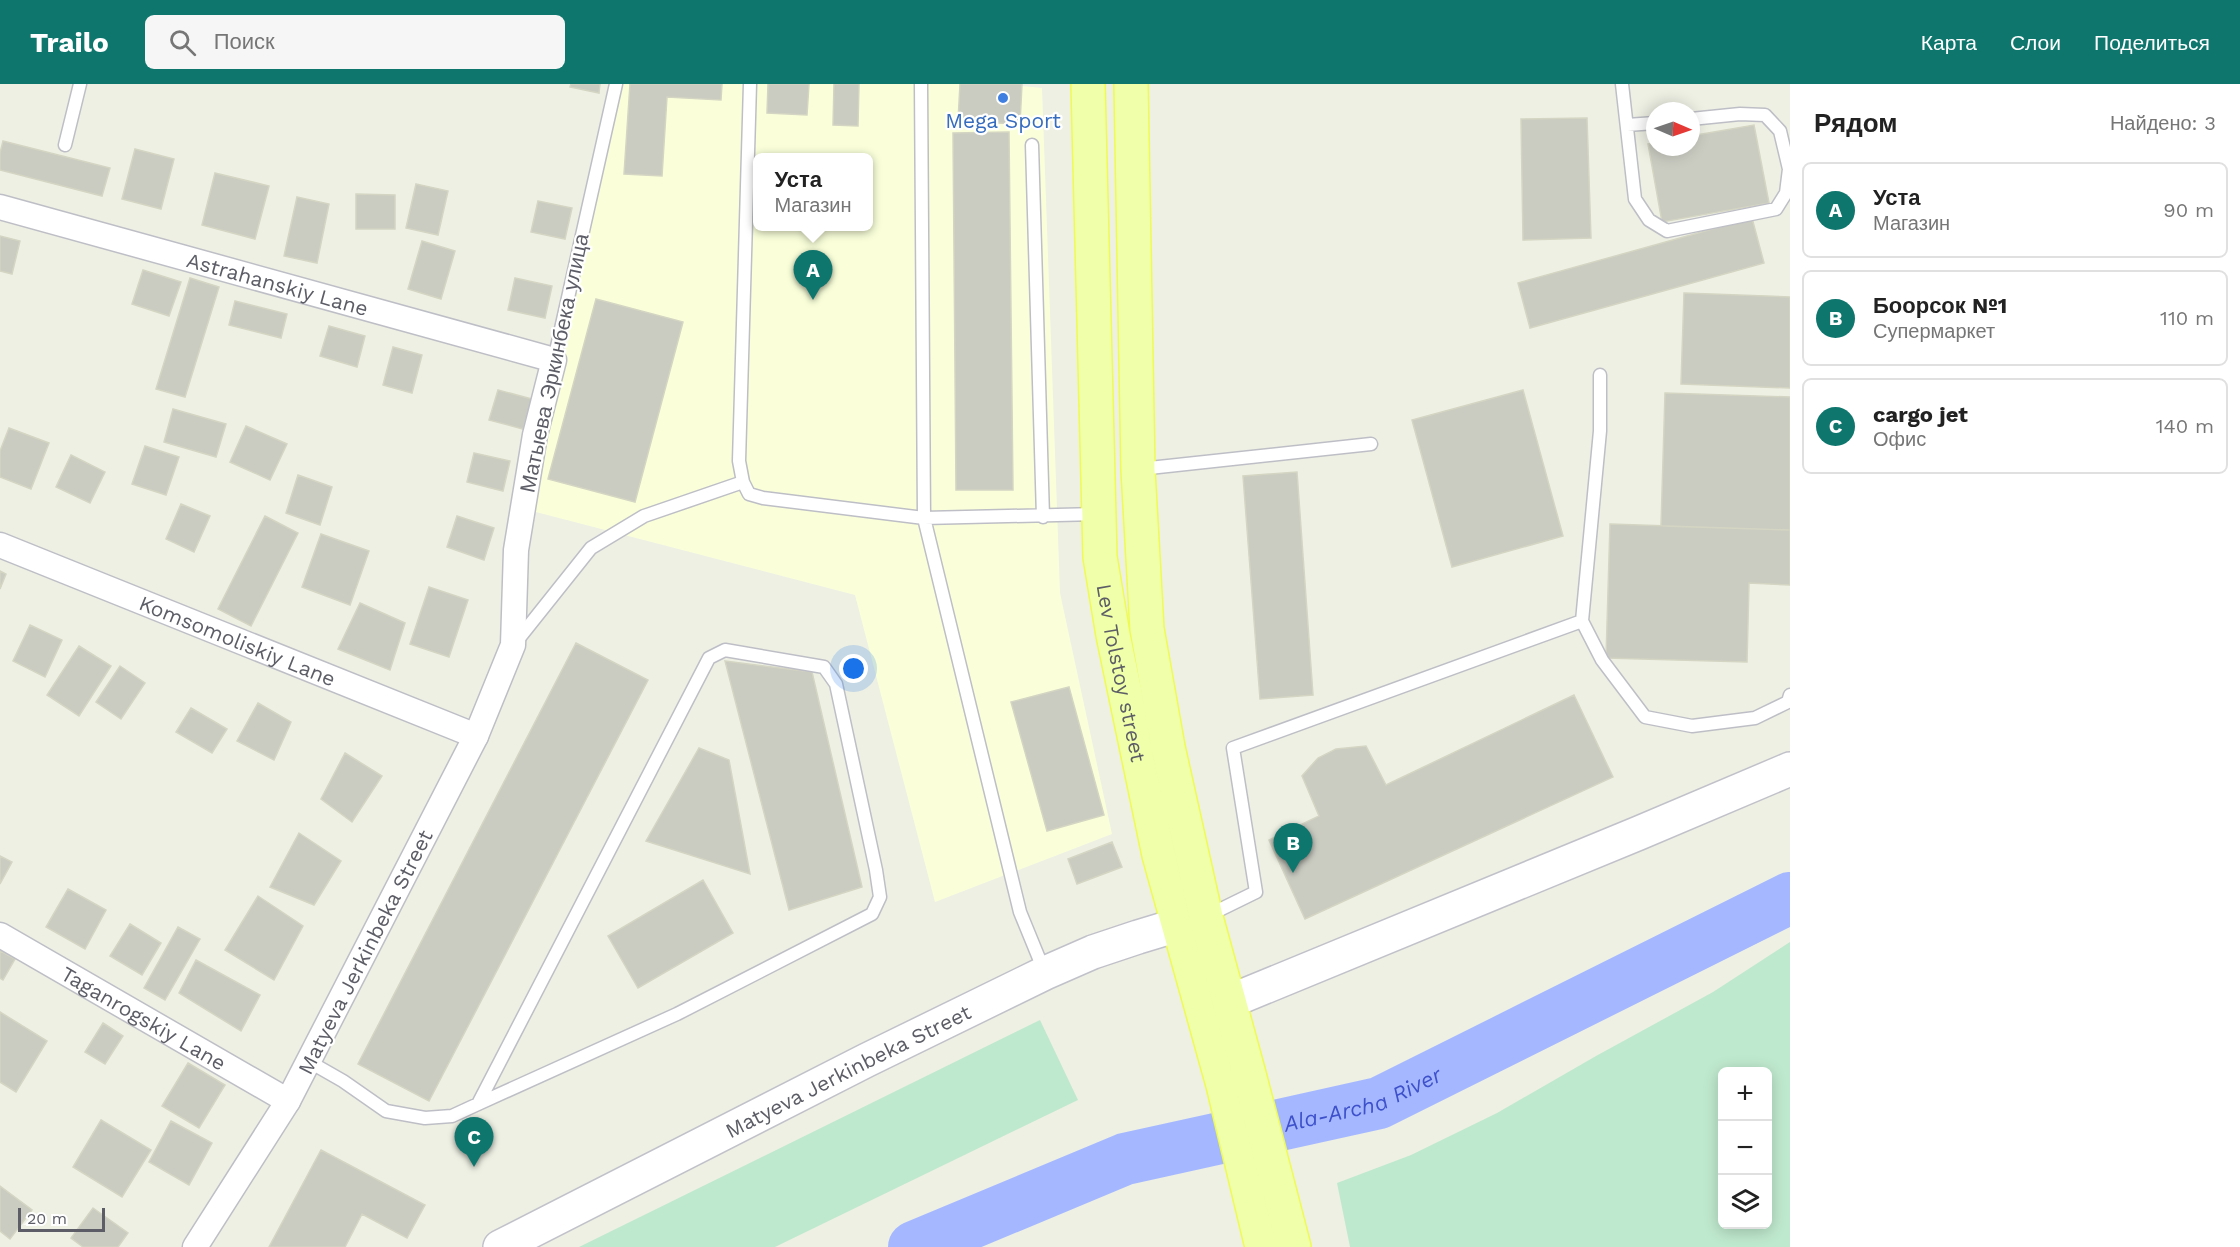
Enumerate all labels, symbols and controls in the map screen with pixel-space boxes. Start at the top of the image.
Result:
search box [145,15,565,69]
text: Trailo [30,26,109,59]
icon: search [166,26,199,59]
text: Поиск [214,29,275,54]
text: Карта [1921,30,1977,55]
text: Слои [2010,30,2061,55]
text: Поделиться [2094,30,2210,55]
marker: Mega Sport [996,91,1010,105]
north arrow [1646,102,1700,156]
place label: Mega Sport [945,108,1061,133]
text: Рядом [1814,108,1897,138]
text: Найдено: 3 [2110,111,2216,135]
popup [753,153,873,231]
text: Уста [774,167,822,192]
text: Уста [1873,185,1921,210]
text: Магазин [774,193,852,217]
text: A [1829,198,1842,222]
text: 90 m [2163,198,2214,222]
text: Магазин [1873,211,1950,235]
street label: Матыева Эркинбека улица [514,231,594,495]
street label: Astrahanskiy Lane [184,247,371,321]
pin: A [794,250,832,300]
text: Боорсок №1 [1873,293,2007,318]
text: B [1829,306,1842,330]
text: 110 m [2160,306,2214,330]
text: Супермаркет [1873,319,1995,343]
text: cargo jet [1873,402,1968,427]
text: C [1829,414,1842,438]
text: 140 m [2156,414,2214,438]
text: Офис [1873,427,1926,451]
street label: Lev Tolstoy street [1092,582,1152,764]
street label: Komsomoliskiy Lane [136,590,339,691]
your location [839,654,868,683]
pin: B [1274,824,1312,873]
street label: Matyeva Jerkinbeka Street [292,825,438,1078]
street label: Taganrogskiy Lane [57,961,231,1075]
street label: Matyeva Jerkinbeka Street [721,999,975,1143]
water label: Ala-Archa River [1280,1061,1447,1136]
map controls [1718,1067,1772,1229]
button: + [1718,1067,1772,1121]
pin: C [454,1118,494,1167]
button: − [1718,1121,1772,1175]
button: layers [1718,1175,1772,1229]
scale bar [18,1205,105,1232]
text: 20 m [27,1209,67,1228]

